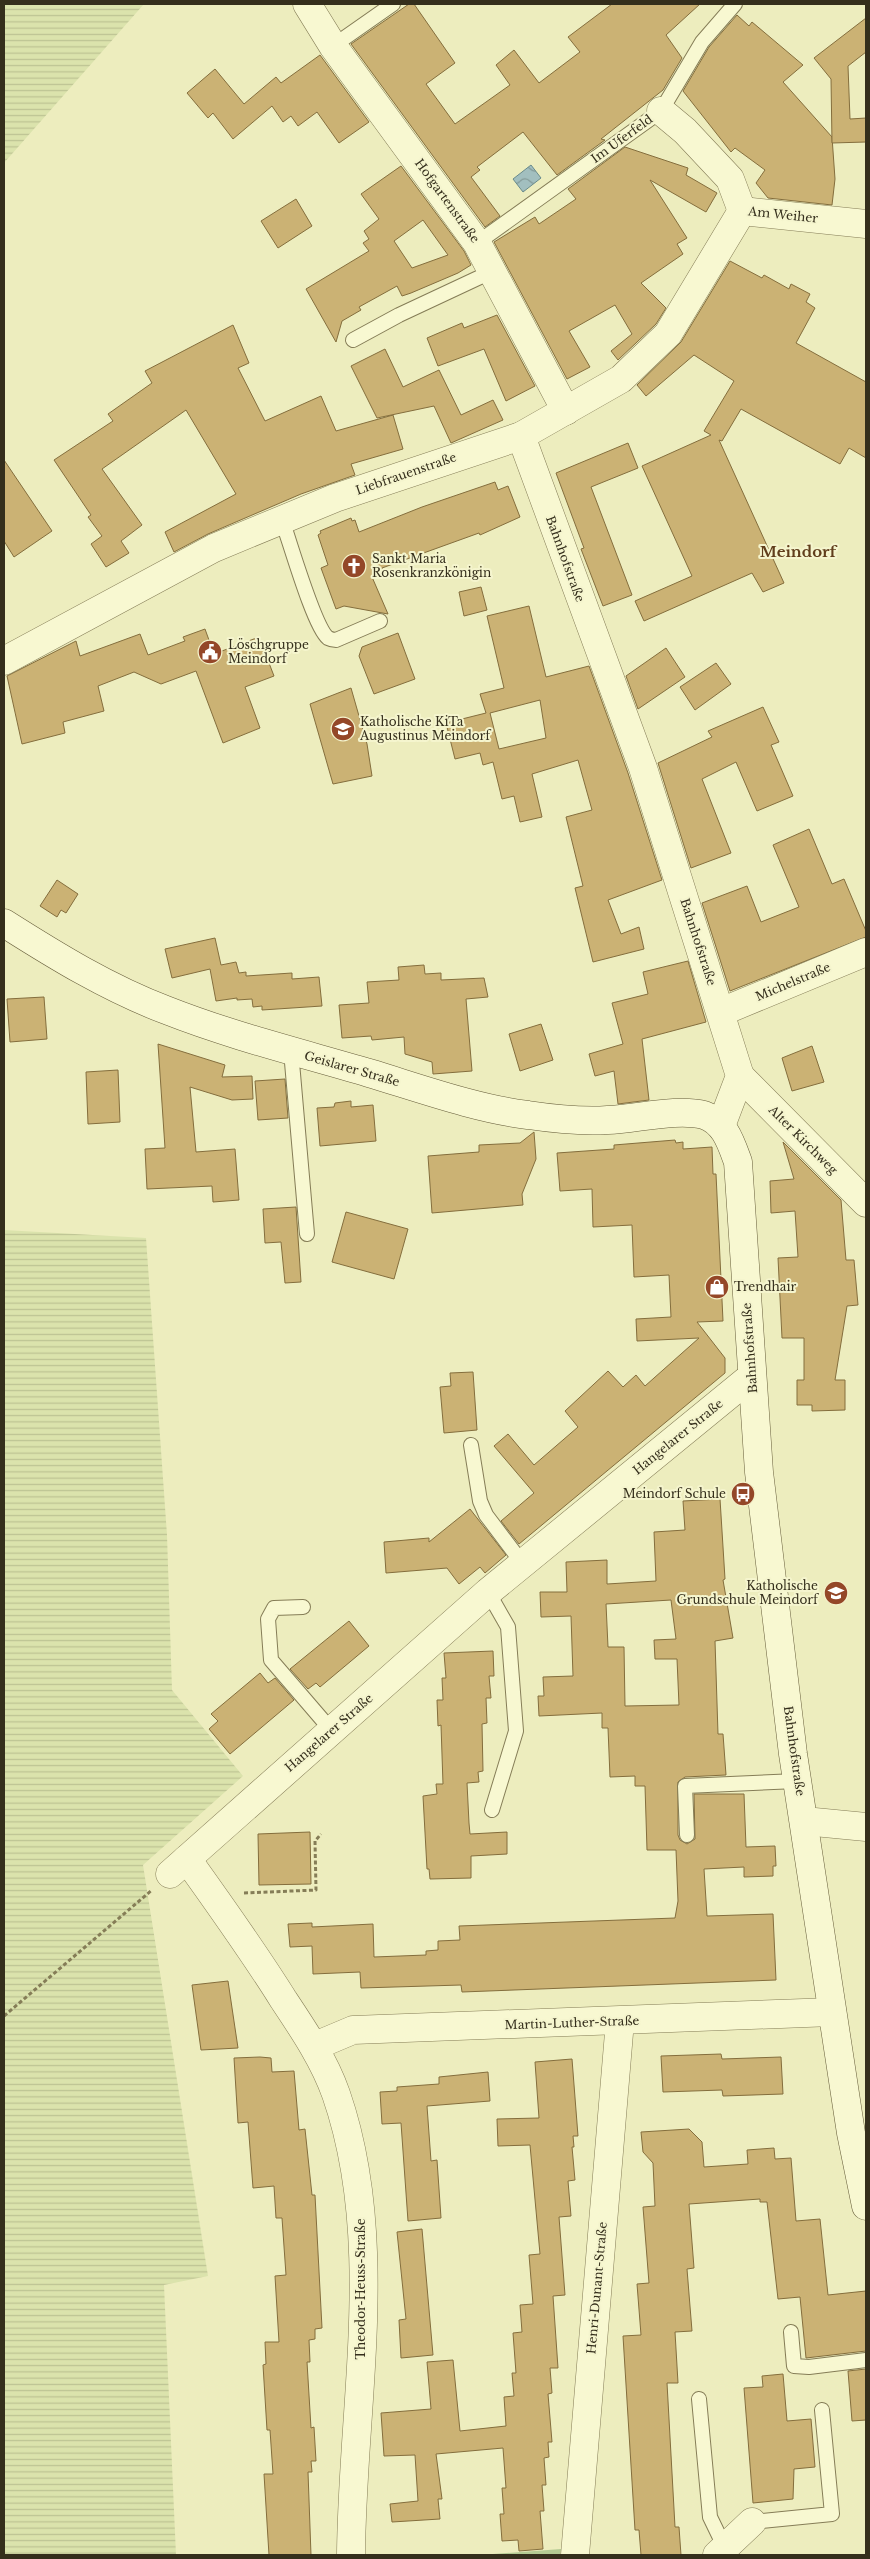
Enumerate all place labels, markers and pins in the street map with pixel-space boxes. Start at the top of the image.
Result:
place label: Sankt Maria Rosenkranzkönigin [372,551,491,580]
church icon: Sankt Maria Rosenkranzkönigin [341,553,367,579]
place label: Löschgruppe Meindorf [228,637,309,666]
public building icon: Löschgruppe Meindorf [197,639,223,665]
place label: Katholische KiTa Augustinus Meindorf [359,714,492,743]
school or university icon: Katholische KiTa Augustinus Meindorf [330,716,356,742]
shop icon: Trendhair [704,1274,730,1300]
place label: Trendhair [734,1279,797,1294]
bus stop icon: Meindorf Schule [730,1481,756,1507]
place label: Meindorf Schule [623,1486,726,1501]
place label: Katholische Grundschule Meindorf [676,1578,820,1607]
school or university icon: Katholische Grundschule Meindorf [823,1580,849,1606]

